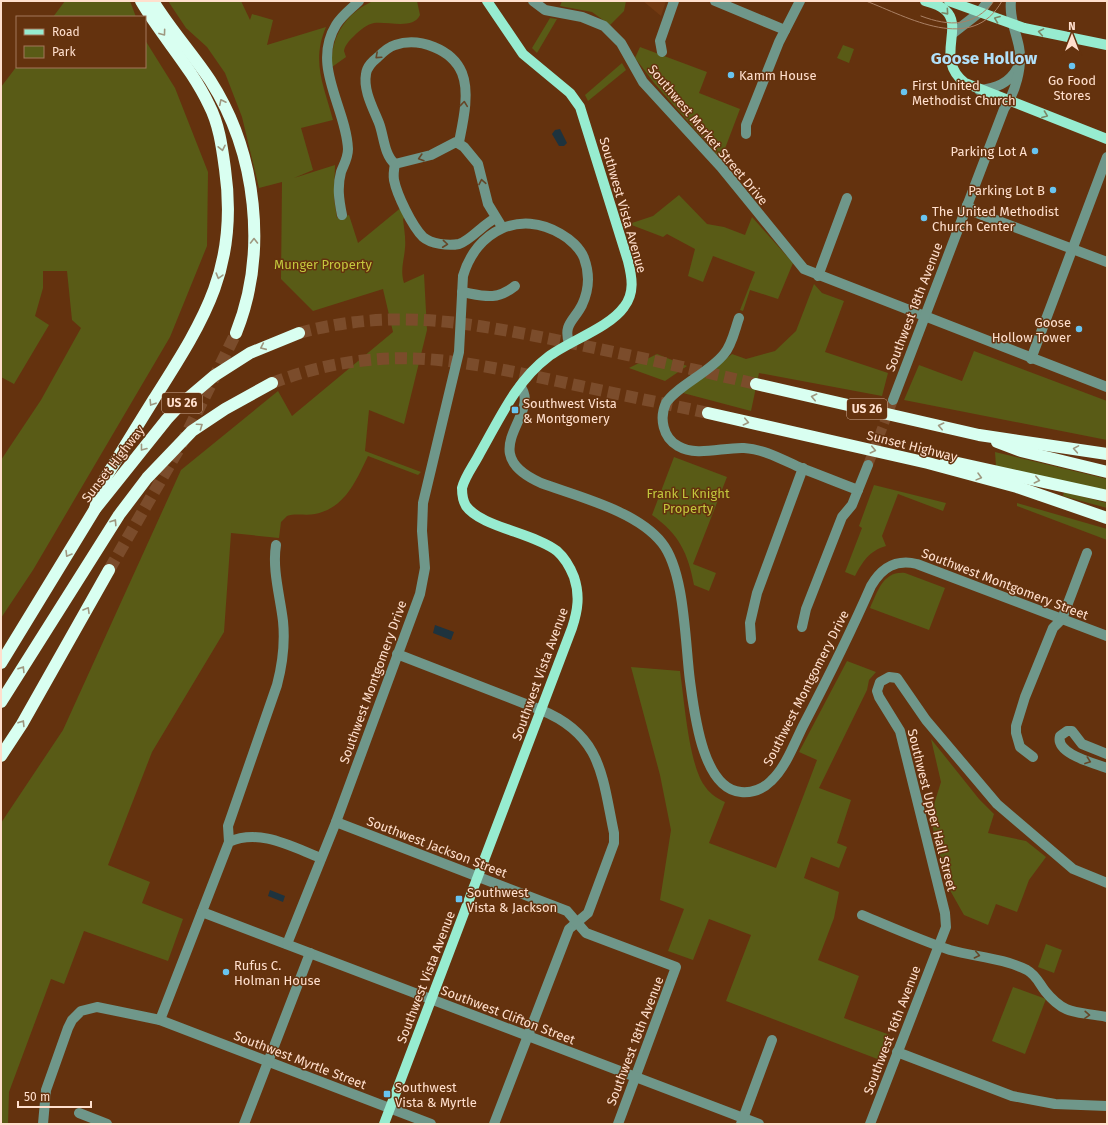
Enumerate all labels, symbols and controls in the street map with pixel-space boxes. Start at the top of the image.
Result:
one-way arrow [941,7,948,15]
one-way arrow [993,15,1000,23]
legend [16,16,146,68]
north arrow [1052,16,1092,56]
text: N [1068,20,1076,33]
text: Road [52,25,80,39]
one-way arrow [158,29,165,36]
one-way arrow [1038,29,1044,37]
text: Park [52,45,76,59]
district label: Goose Hollow [931,48,1037,69]
one-way arrow [376,52,383,59]
marker: Go Food Stores [1067,61,1077,71]
street label: Southwest Market Street Drive [645,62,771,208]
place label: Kamm House [739,68,817,83]
marker: Kamm House [726,70,736,80]
place label: Go Food Stores [1048,73,1096,103]
place label: First United Methodist Church [912,78,1016,108]
marker: First United Methodist Church [899,87,909,97]
one-way arrow [219,99,227,106]
one-way arrow [459,101,468,107]
one-way arrow [1042,111,1049,119]
street label: Southwest Vista Avenue [596,135,650,275]
one-way arrow [217,144,225,151]
place label: Parking Lot A [951,144,1028,159]
marker: Parking Lot A [1030,146,1040,156]
one-way arrow [417,153,424,162]
one-way arrow [479,178,487,185]
place label: Parking Lot B [968,183,1045,198]
marker: Parking Lot B [1048,185,1058,195]
place label: The United Methodist Church Center [932,204,1059,234]
marker: The United Methodist Church Center [919,213,929,223]
one-way arrow [250,238,258,244]
one-way arrow [442,239,448,248]
street label: Southwest 18th Avenue [882,240,946,374]
park label: Munger Property [274,257,372,272]
one-way arrow [215,273,224,280]
place label: Goose Hollow Tower [992,315,1071,345]
marker: Goose Hollow Tower [1074,324,1084,334]
one-way arrow [259,342,267,350]
road number: US 26 [162,393,202,413]
one-way arrow [811,394,817,402]
place label: Southwest Vista & Montgomery [523,396,617,426]
one-way arrow [149,399,157,406]
road number: US 26 [847,399,887,419]
marker: Southwest Vista & Montgomery [510,405,520,415]
one-way arrow [743,417,749,425]
street label: Sunset Highway [78,422,148,505]
one-way arrow [938,422,945,431]
one-way arrow [196,424,203,431]
street label: Sunset Highway [865,427,959,465]
one-way arrow [140,443,147,450]
one-way arrow [1073,445,1079,453]
one-way arrow [869,446,876,454]
one-way arrow [976,472,983,481]
one-way arrow [1034,476,1040,484]
park label: Frank L Knight Property [646,486,730,516]
one-way arrow [110,519,117,526]
street label: Southwest Montgomery Street [919,545,1091,623]
one-way arrow [65,550,72,557]
street label: Southwest Montgomery Drive [336,598,410,766]
street label: Southwest Vista Avenue [509,605,571,743]
one-way arrow [82,607,89,614]
street label: Southwest Montgomery Drive [760,608,852,768]
one-way arrow [17,666,25,673]
one-way arrow [18,720,25,727]
street label: Southwest Upper Hall Street [905,727,960,893]
one-way arrow [1085,756,1092,765]
street label: Southwest Jackson Street [365,813,510,881]
place label: Southwest Vista & Jackson [467,885,557,915]
marker: Southwest Vista & Jackson [454,894,464,904]
street label: Southwest Vista Avenue [394,909,458,1045]
one-way arrow [974,951,980,959]
place label: Rufus C. Holman House [234,958,321,988]
street label: Southwest 16th Avenue [861,964,923,1096]
marker: Rufus C. Holman House [221,967,231,977]
street label: Southwest 18th Avenue [603,974,667,1108]
street label: Southwest Clifton Street [439,982,578,1048]
one-way arrow [1084,1010,1090,1019]
street label: Southwest Myrtle Street [232,1028,369,1092]
place label: Southwest Vista & Myrtle [395,1080,477,1110]
scale bar [18,1083,91,1109]
marker: Southwest Vista & Myrtle [382,1089,392,1099]
text: 50 m [24,1090,50,1104]

